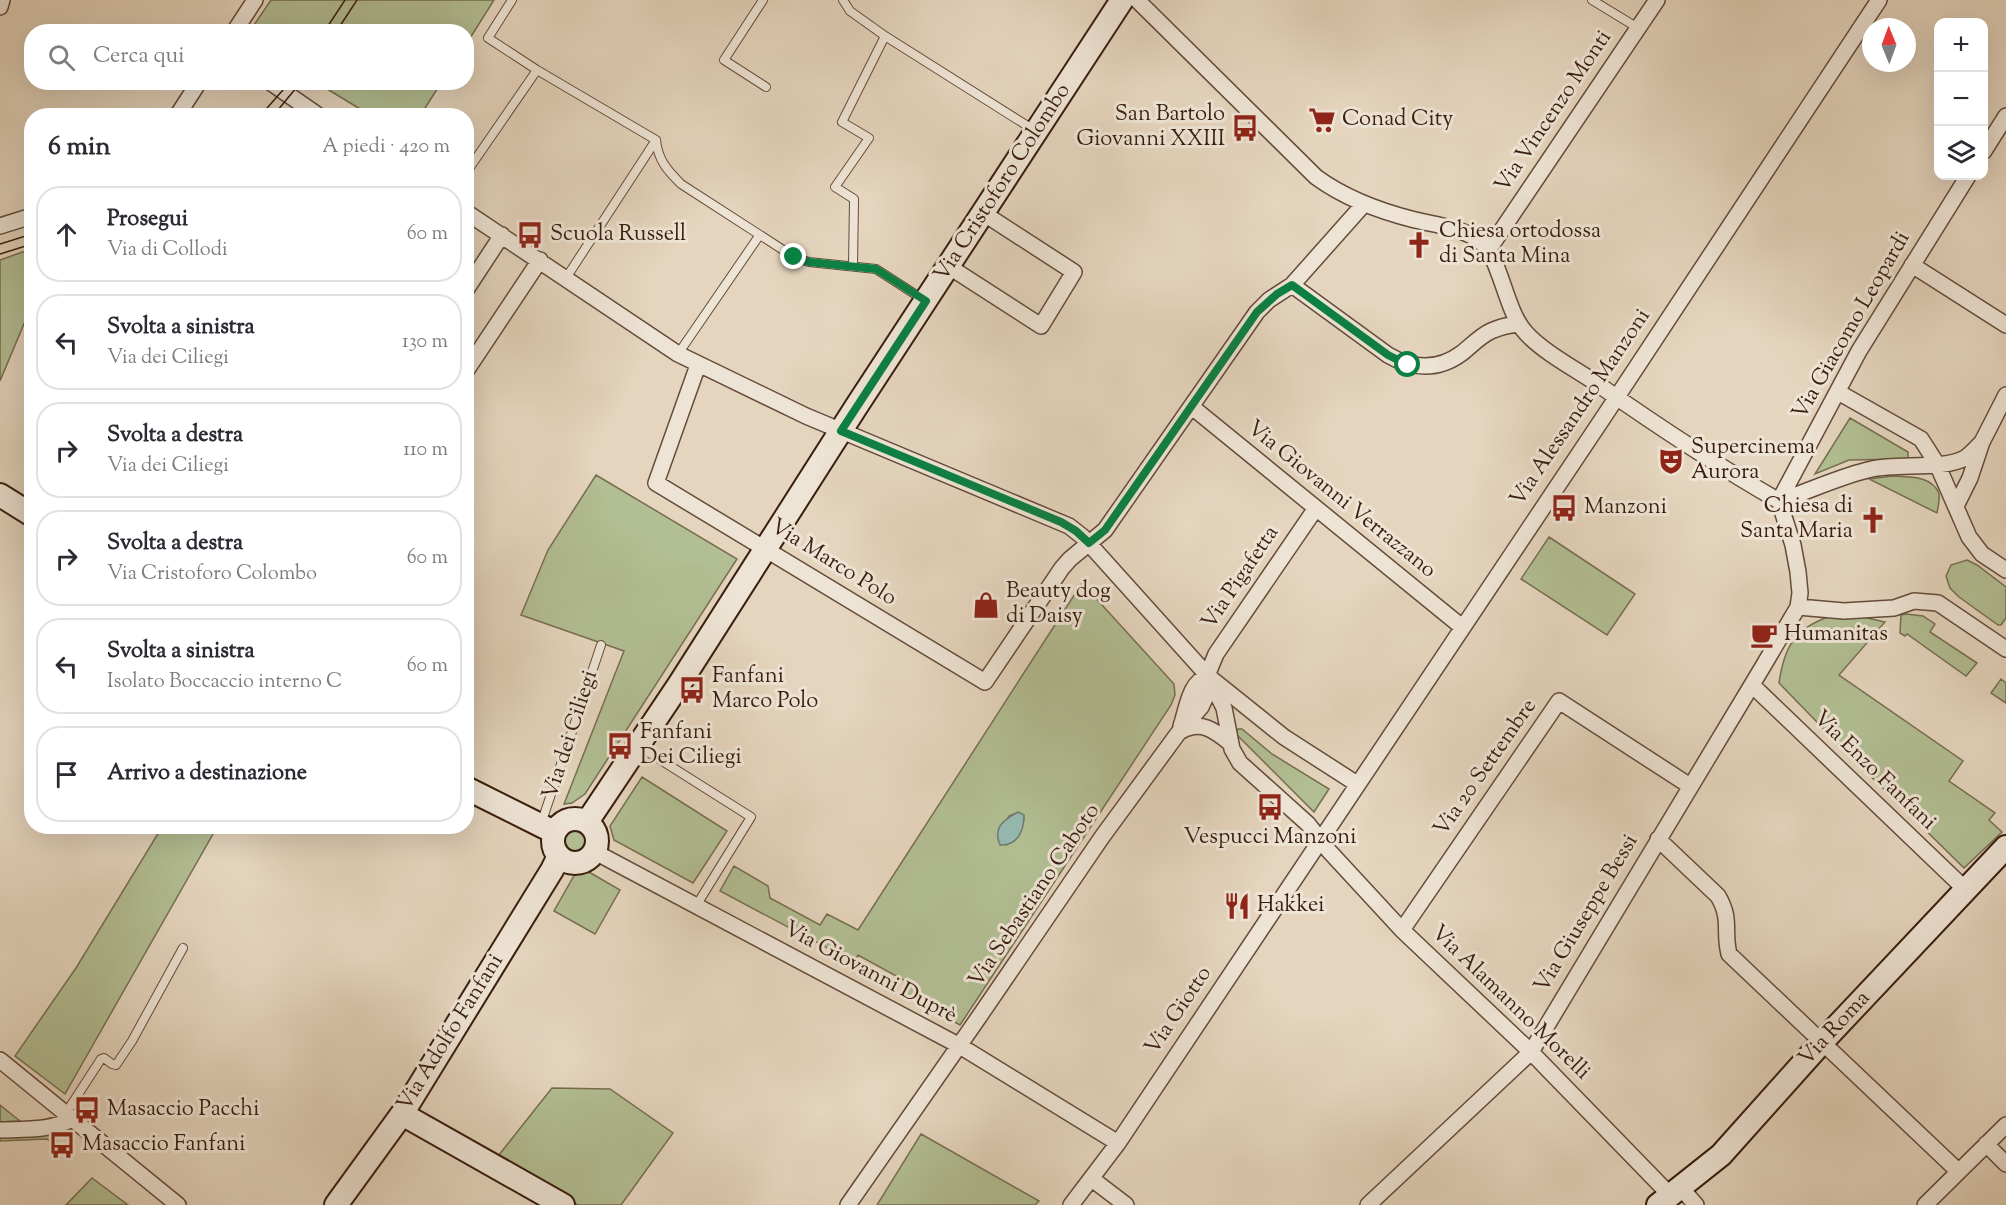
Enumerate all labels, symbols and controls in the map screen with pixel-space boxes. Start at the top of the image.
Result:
north arrow [1862,18,1916,72]
map controls [1934,18,1988,180]
button: + [1934,18,1988,72]
search box [24,24,474,90]
street label: Via Vincenzo Monti [1488,24,1620,200]
icon: search [45,41,78,74]
text: Cerca qui [93,41,184,73]
button: − [1934,72,1988,126]
street label: Via Cristoforo Colombo [927,77,1079,289]
place label: San Bartolo Giovanni XXIII [1076,99,1225,156]
place label: Conad City [1342,104,1453,136]
supermarket icon: Conad City [1307,105,1337,135]
bus stop icon: San Bartolo Giovanni XXIII [1230,113,1260,143]
button: layers [1934,126,1988,180]
text: 6 min [48,129,111,166]
text: A piedi · 420 m [322,133,450,162]
text: Prosegui [107,204,188,236]
place label: Chiesa ortodossa di Santa Mina [1439,216,1601,273]
icon: ahead [50,218,83,251]
place label: Scuola Russell [550,219,686,251]
text: 60 m [407,220,448,249]
bus stop icon: Scuola Russell [515,220,545,250]
street label: Via Giacomo Leopardi [1785,226,1919,426]
church icon: Chiesa ortodossa di Santa Mina [1404,230,1434,260]
text: Via di Collodi [107,236,228,265]
route end [780,243,806,269]
street label: Via Alessandro Manzoni [1505,304,1657,512]
text: Svolta a sinistra [107,312,255,344]
icon: left [50,326,83,359]
text: 130 m [402,328,448,357]
text: Via dei Ciliegi [107,344,229,373]
route start [1394,351,1420,377]
street label: Via Giovanni Verrazzano [1239,413,1443,587]
text: Svolta a destra [107,420,243,452]
place label: Supercinema Aurora [1691,432,1815,489]
icon: right [50,434,83,467]
text: 110 m [403,436,448,465]
theatre icon: Supercinema Aurora [1656,446,1686,476]
text: Via dei Ciliegi [107,452,229,481]
place label: Chiesa di Santa Maria [1740,491,1853,548]
bus stop icon: Manzoni [1549,493,1579,523]
place label: Manzoni [1584,495,1667,521]
church icon: Chiesa di Santa Maria [1858,505,1888,535]
street label: Via Marco Polo [764,511,902,615]
street label: Via Pigafetta [1194,520,1288,636]
text: Svolta a destra [107,528,243,560]
icon: right [50,542,83,575]
text: 60 m [407,544,448,573]
text: Via Cristoforo Colombo [107,560,317,589]
place label: Beauty dog di Daisy [1006,576,1111,633]
shop icon: Beauty dog di Daisy [971,590,1001,620]
place label: Humanitas [1784,619,1888,651]
cafe icon: Humanitas [1749,620,1779,650]
text: Svolta a sinistra [107,636,255,668]
icon: left [50,650,83,683]
text: 60 m [407,652,448,681]
place label: Fanfani Marco Polo [712,661,818,718]
street label: Via dei Ciliegi [535,666,607,804]
text: Isolato Boccaccio interno C [107,668,342,697]
bus stop icon: Fanfani Marco Polo [677,675,707,705]
street label: Via 20 Settembre [1427,693,1545,843]
street label: Via Enzo Fanfani [1805,704,1943,838]
place label: Fanfani Dei Ciliegi [640,717,742,774]
bus stop icon: Fanfani Dei Ciliegi [605,731,635,761]
icon: arrive [50,758,83,791]
text: Arrivo a destinazione [107,758,307,790]
bus stop icon: Vespucci Manzoni [1255,792,1285,822]
street label: Via Sebastiano Caboto [961,798,1109,994]
place label: Vespucci Manzoni [1183,822,1357,854]
street label: Via Giuseppe Bessi [1527,829,1647,999]
place label: Hakkei [1257,890,1325,922]
restaurant icon: Hakkei [1222,891,1252,921]
street label: Via Giovanni Duprè [778,914,962,1032]
street label: Via Alamanno Morelli [1423,918,1597,1088]
street label: Via Adolfo Fanfani [390,948,512,1118]
street label: Via Giotto [1138,960,1220,1062]
street label: Via Roma [1792,984,1878,1074]
place label: Masaccio Pacchi [107,1094,259,1126]
bus stop icon: Masaccio Pacchi [72,1095,102,1125]
place label: Masaccio Fanfani [82,1129,246,1161]
bus stop icon: Masaccio Fanfani [47,1130,77,1160]

